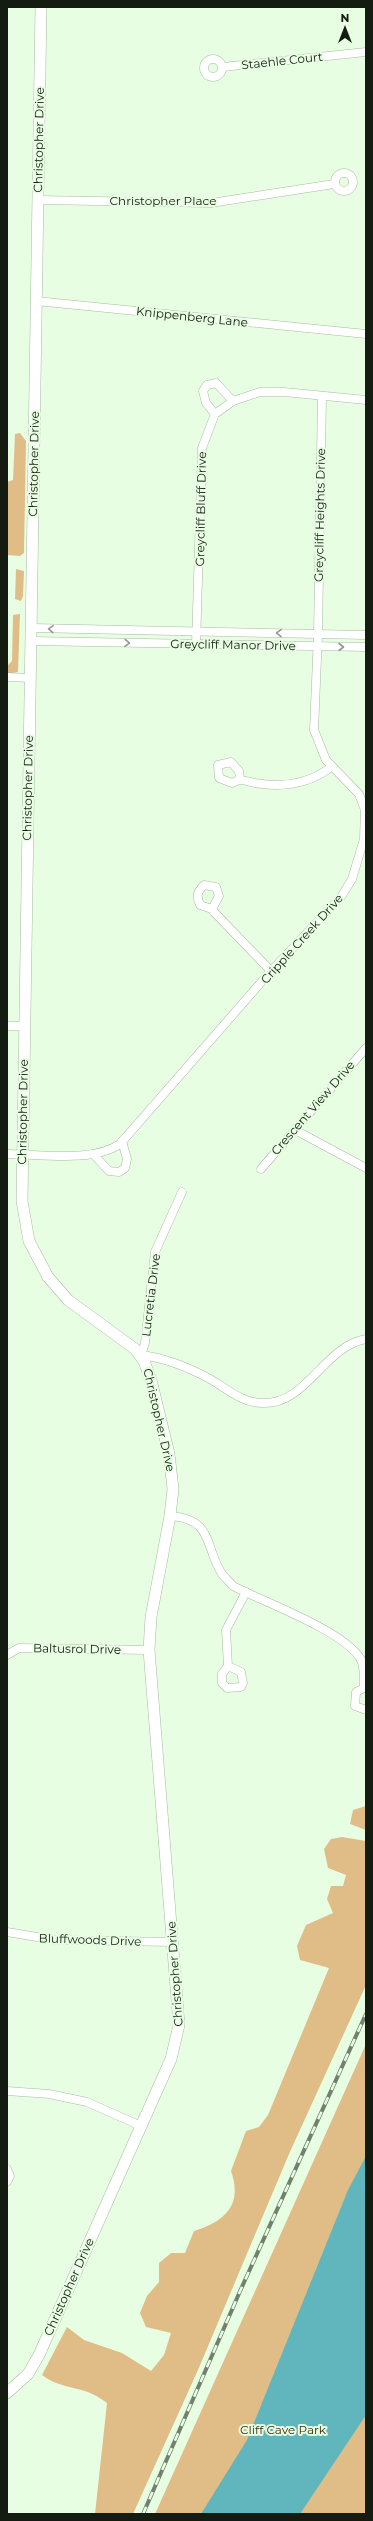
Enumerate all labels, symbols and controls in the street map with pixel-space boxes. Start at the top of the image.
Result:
north arrow [325,8,365,48]
text: N [341,11,349,25]
street label: Staehle Court [241,49,324,72]
street label: Christopher Drive [30,87,47,193]
street label: Christopher Place [110,193,216,208]
street label: Knippenberg Lane [135,303,249,330]
street label: Christopher Drive [25,411,42,517]
street label: Greycliff Heights Drive [311,448,328,582]
street label: Greycliff Bluff Drive [192,451,209,567]
one-way arrow [48,625,54,633]
one-way arrow [276,629,282,637]
street label: Greycliff Manor Drive [170,636,296,653]
one-way arrow [124,639,130,647]
one-way arrow [338,643,344,651]
street label: Christopher Drive [19,735,36,841]
street label: Cripple Creek Drive [257,891,346,987]
street label: Crescent View Drive [268,1057,358,1158]
street label: Christopher Drive [14,1059,31,1165]
street label: Lucretia Drive [138,1253,163,1337]
street label: Christopher Drive [140,1367,179,1473]
street label: Baltusrol Drive [33,1640,121,1657]
street label: Christopher Drive [163,1921,186,2027]
street label: Bluffwoods Drive [38,1930,142,1949]
street label: Christopher Drive [40,2236,97,2338]
park label: Cliff Cave Park [240,2422,327,2437]

